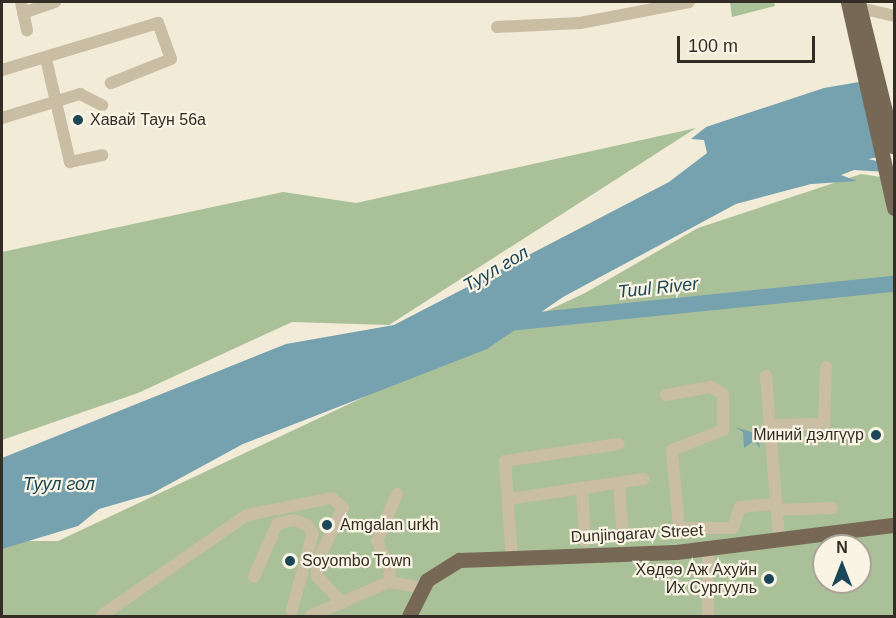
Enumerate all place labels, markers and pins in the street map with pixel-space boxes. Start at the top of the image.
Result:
place label: Хавай Таун 56а [90,110,206,130]
marker: Хавай Таун 56а [71,113,85,127]
place label: Миний дэлгүүр [753,425,864,445]
marker: Миний дэлгүүр [869,428,883,442]
place label: Amgalan urkh [340,515,439,535]
marker: Amgalan urkh [318,516,336,534]
place label: Soyombo Town [302,551,411,571]
marker: Soyombo Town [283,554,297,568]
place label: Хөдөө Аж Ахуйн Их Сургууль [636,560,757,598]
marker: Хөдөө Аж Ахуйн Их Сургууль [762,572,776,586]

